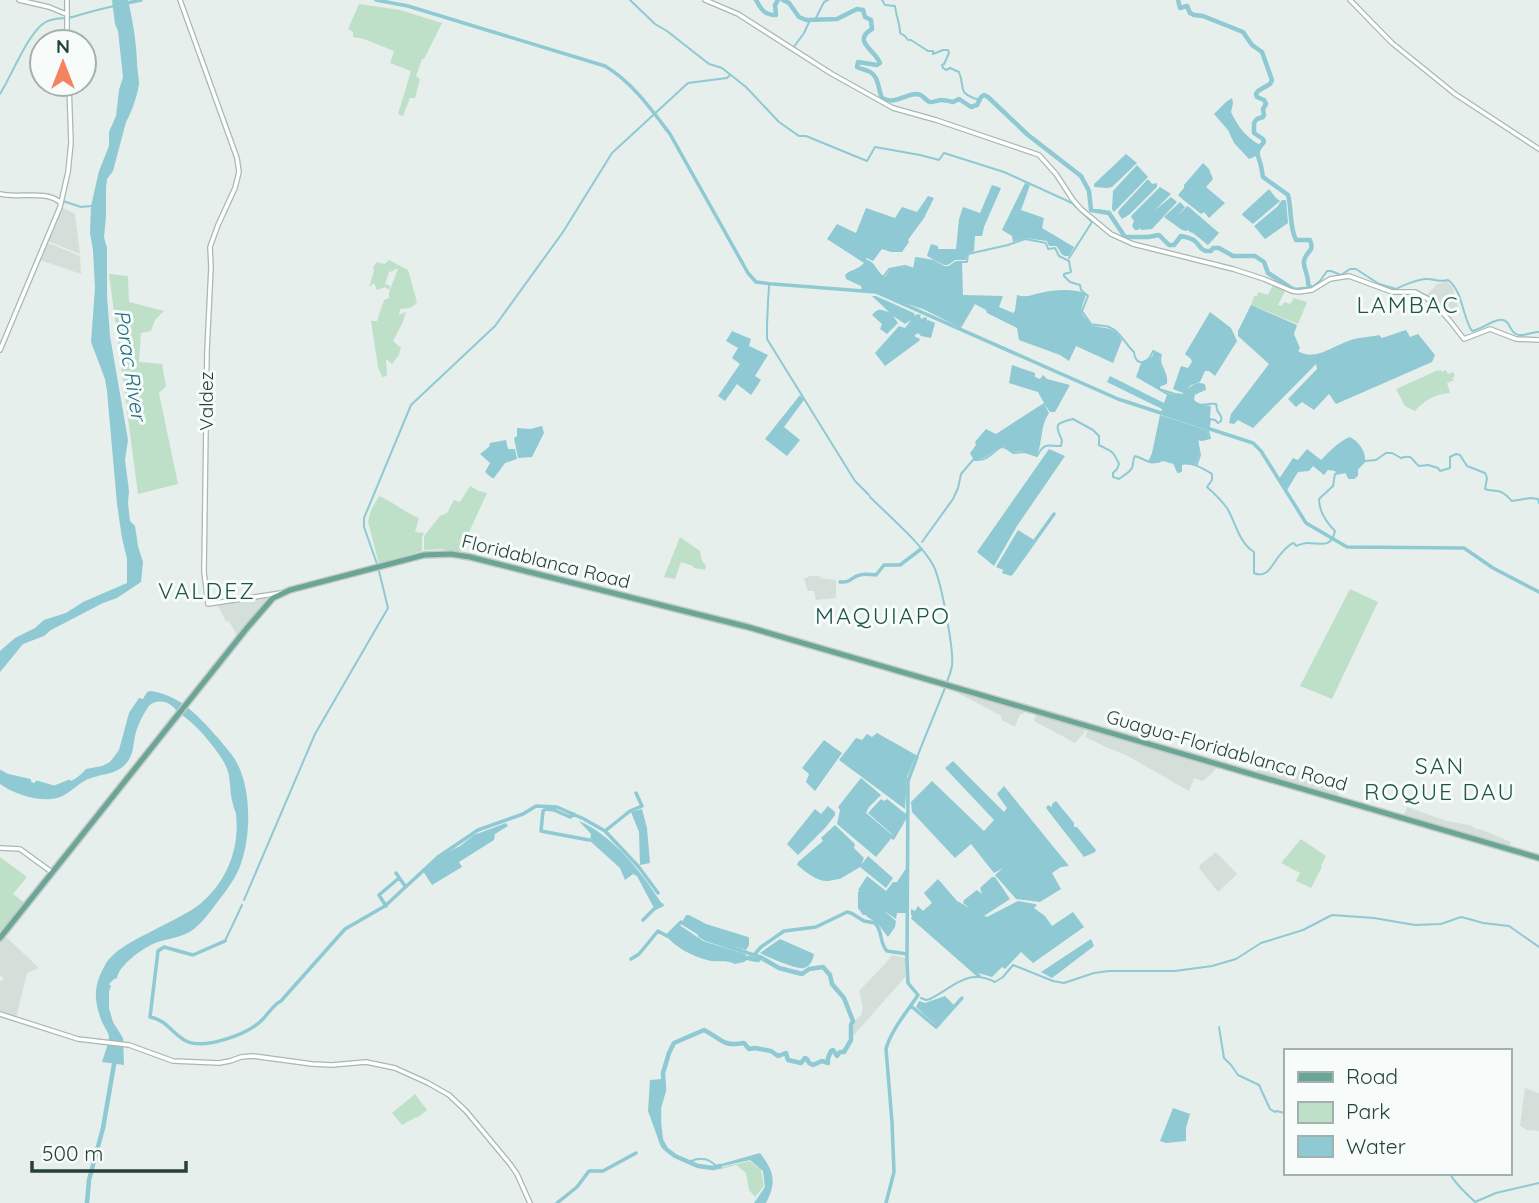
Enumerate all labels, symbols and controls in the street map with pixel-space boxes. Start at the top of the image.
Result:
north arrow [28,28,98,98]
text: N [56,34,70,58]
district label: LAMBAC [1357,290,1459,319]
water label: Porac River [109,308,153,425]
street label: Valdez [194,371,218,431]
street label: Floridablanca Road [459,528,633,594]
district label: VALDEZ [158,576,256,605]
district label: MAQUIAPO [815,601,951,630]
street label: Guagua-Floridablanca Road [1104,704,1350,796]
district label: SAN ROQUE DAU [1364,751,1516,806]
legend [1284,1049,1511,1175]
text: Road [1346,1063,1398,1089]
text: Park [1346,1098,1390,1124]
scale bar [32,1130,186,1174]
text: Water [1346,1133,1406,1159]
text: 500 m [42,1140,103,1166]

